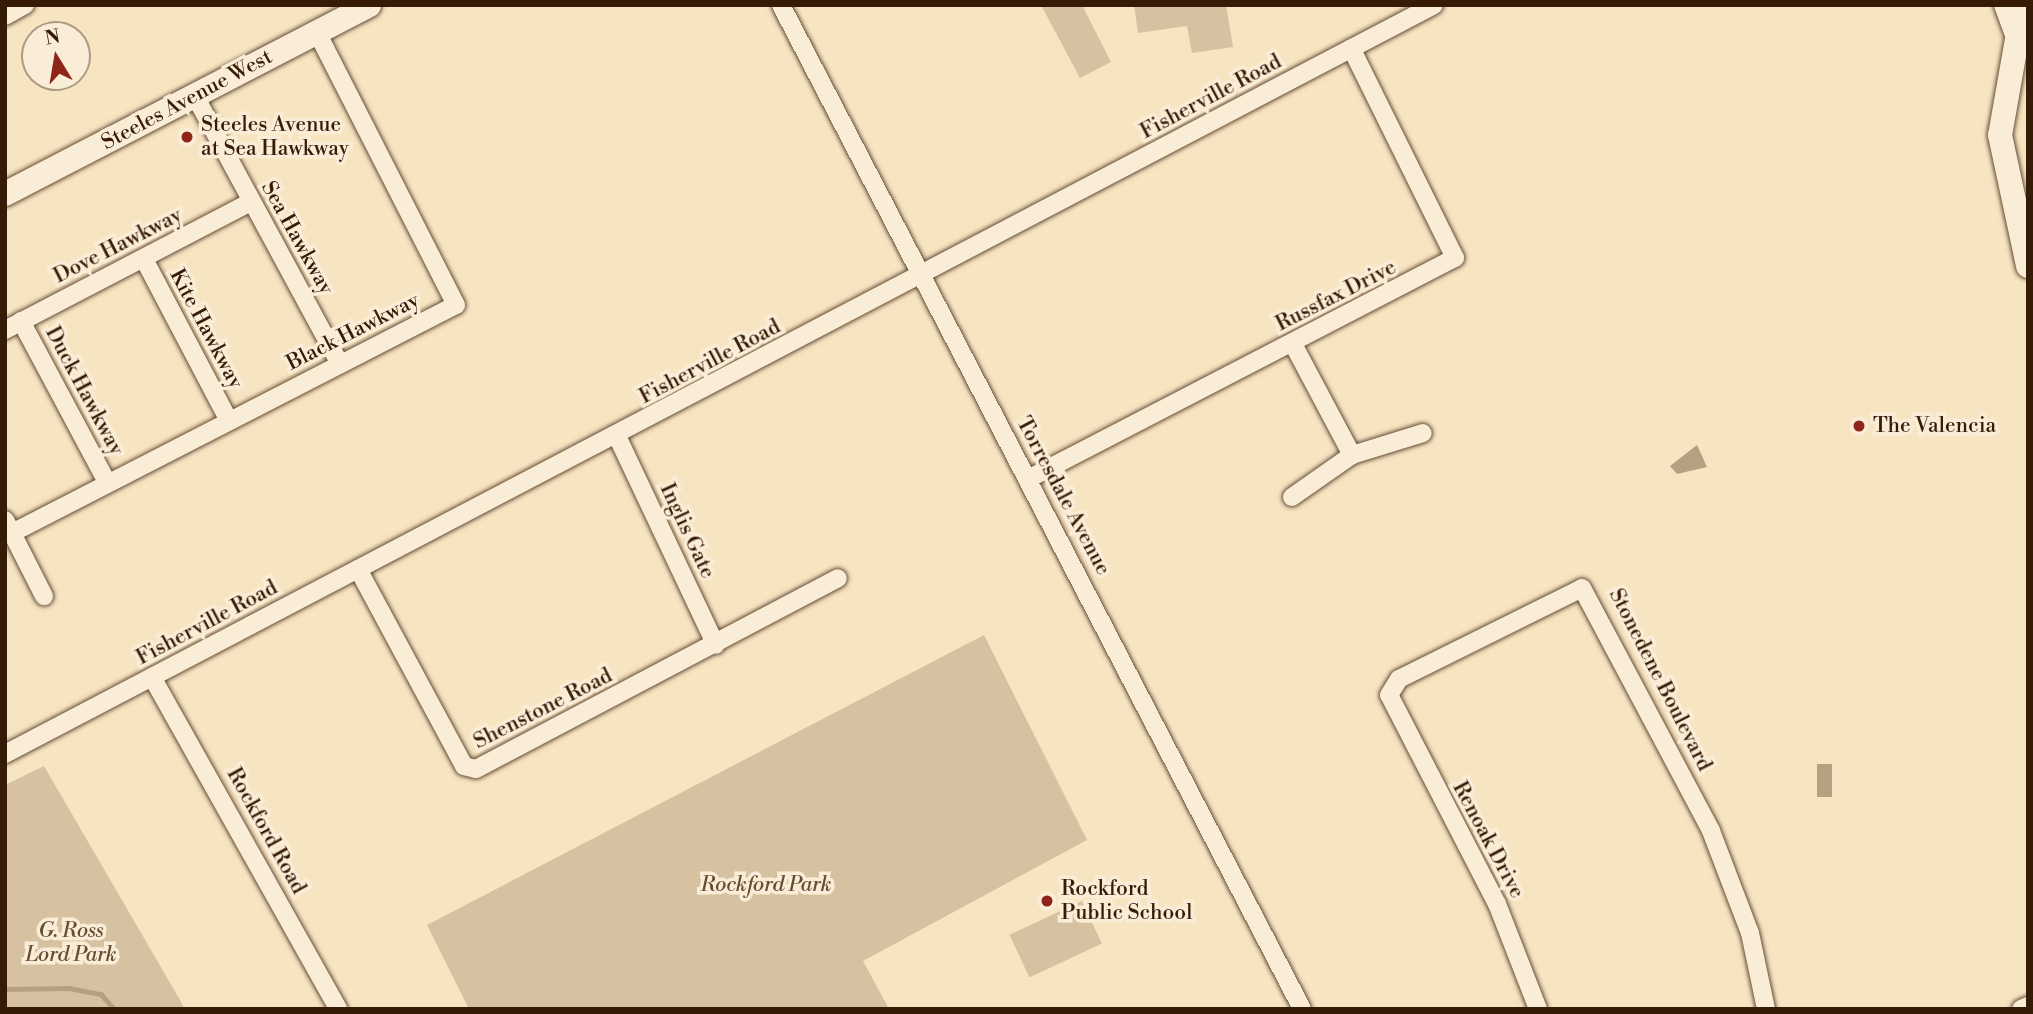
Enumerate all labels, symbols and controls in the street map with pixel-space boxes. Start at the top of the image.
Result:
north arrow [21,21,91,91]
text: N [43,24,62,51]
street label: Steeles Avenue West [97,44,277,156]
street label: Fisherville Road [1136,49,1286,145]
place label: Steeles Avenue at Sea Hawkway [201,112,349,162]
marker: Steeles Avenue at Sea Hawkway [179,129,195,145]
street label: Sea Hawkway [256,177,338,299]
street label: Dove Hawkway [50,203,186,289]
street label: Russfax Drive [1272,255,1400,337]
street label: Kite Hawkway [164,265,248,393]
street label: Black Hawkway [282,288,424,376]
street label: Fisherville Road [635,314,785,410]
street label: Duck Hawkway [40,322,128,460]
street label: Torresdale Avenue [1011,412,1115,580]
place label: The Valencia [1873,413,1996,439]
marker: The Valencia [1851,418,1867,434]
street label: Inglis Gate [654,479,720,583]
street label: Fisherville Road [132,575,282,671]
street label: Stonedene Boulevard [1603,585,1717,775]
street label: Shenstone Road [469,663,617,755]
street label: Rockford Road [221,763,311,899]
street label: Renoak Drive [1447,777,1529,903]
park label: Rockford Park [700,872,832,898]
place label: Rockford Public School [1061,876,1192,926]
marker: Rockford Public School [1039,893,1055,909]
park label: G. Ross Lord Park [25,918,117,968]

